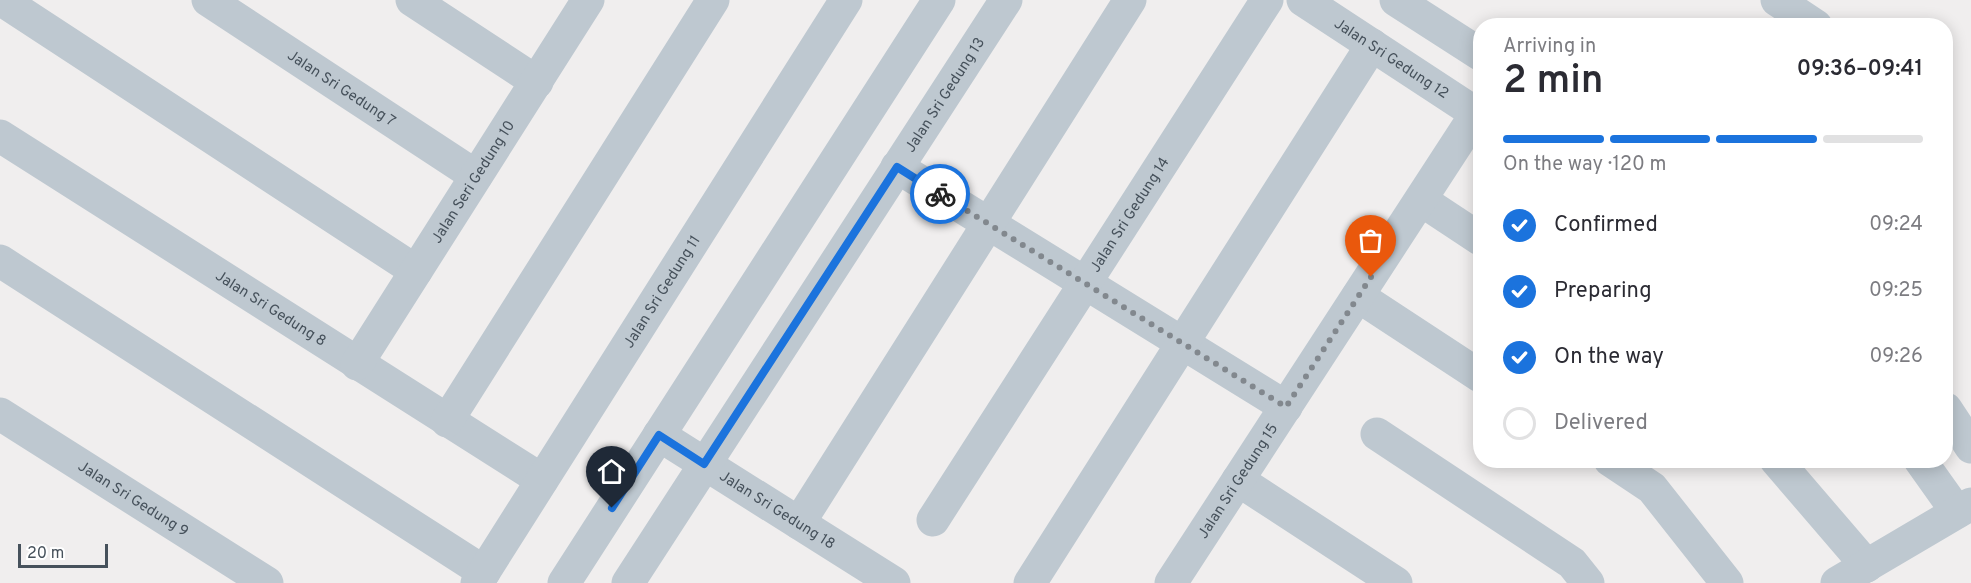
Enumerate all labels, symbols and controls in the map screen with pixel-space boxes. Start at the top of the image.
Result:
street label: Jalan Sri Gedung 12 [1330,15,1452,104]
street label: Jalan Sri Gedung 13 [902,34,990,157]
text: Arriving in [1503,34,1596,60]
street label: Jalan Sri Gedung 7 [283,47,399,132]
text: 09:36–09:41 [1797,56,1923,83]
text: 2 min [1503,58,1604,107]
street label: Jalan Seri Gedung 10 [428,117,520,247]
text: On the way · 120 m [1503,152,1667,178]
street label: Jalan Sri Gedung 14 [1086,154,1174,277]
courier [910,164,970,224]
icon: bike [924,178,957,211]
icon: check [1503,209,1536,242]
text: Confirmed [1554,212,1658,239]
text: 09:24 [1869,212,1923,238]
pin [1345,215,1396,277]
icon: bag [1354,224,1387,257]
street label: Jalan Sri Gedung 11 [620,232,706,352]
street label: Jalan Sri Gedung 8 [211,267,329,352]
icon: check [1503,275,1536,308]
text: Preparing [1554,278,1652,305]
text: 09:25 [1869,278,1923,304]
icon: check [1503,341,1536,374]
text: On the way [1554,344,1664,371]
text: 09:26 [1870,344,1923,370]
text: Delivered [1554,410,1648,437]
street label: Jalan Sri Gedung 15 [1194,420,1283,543]
pin [586,446,637,508]
icon: home [595,455,628,488]
street label: Jalan Sri Gedung 9 [74,458,192,542]
street label: Jalan Sri Gedung 18 [715,467,838,554]
scale bar [18,541,108,568]
text: 20 m [27,544,64,564]

